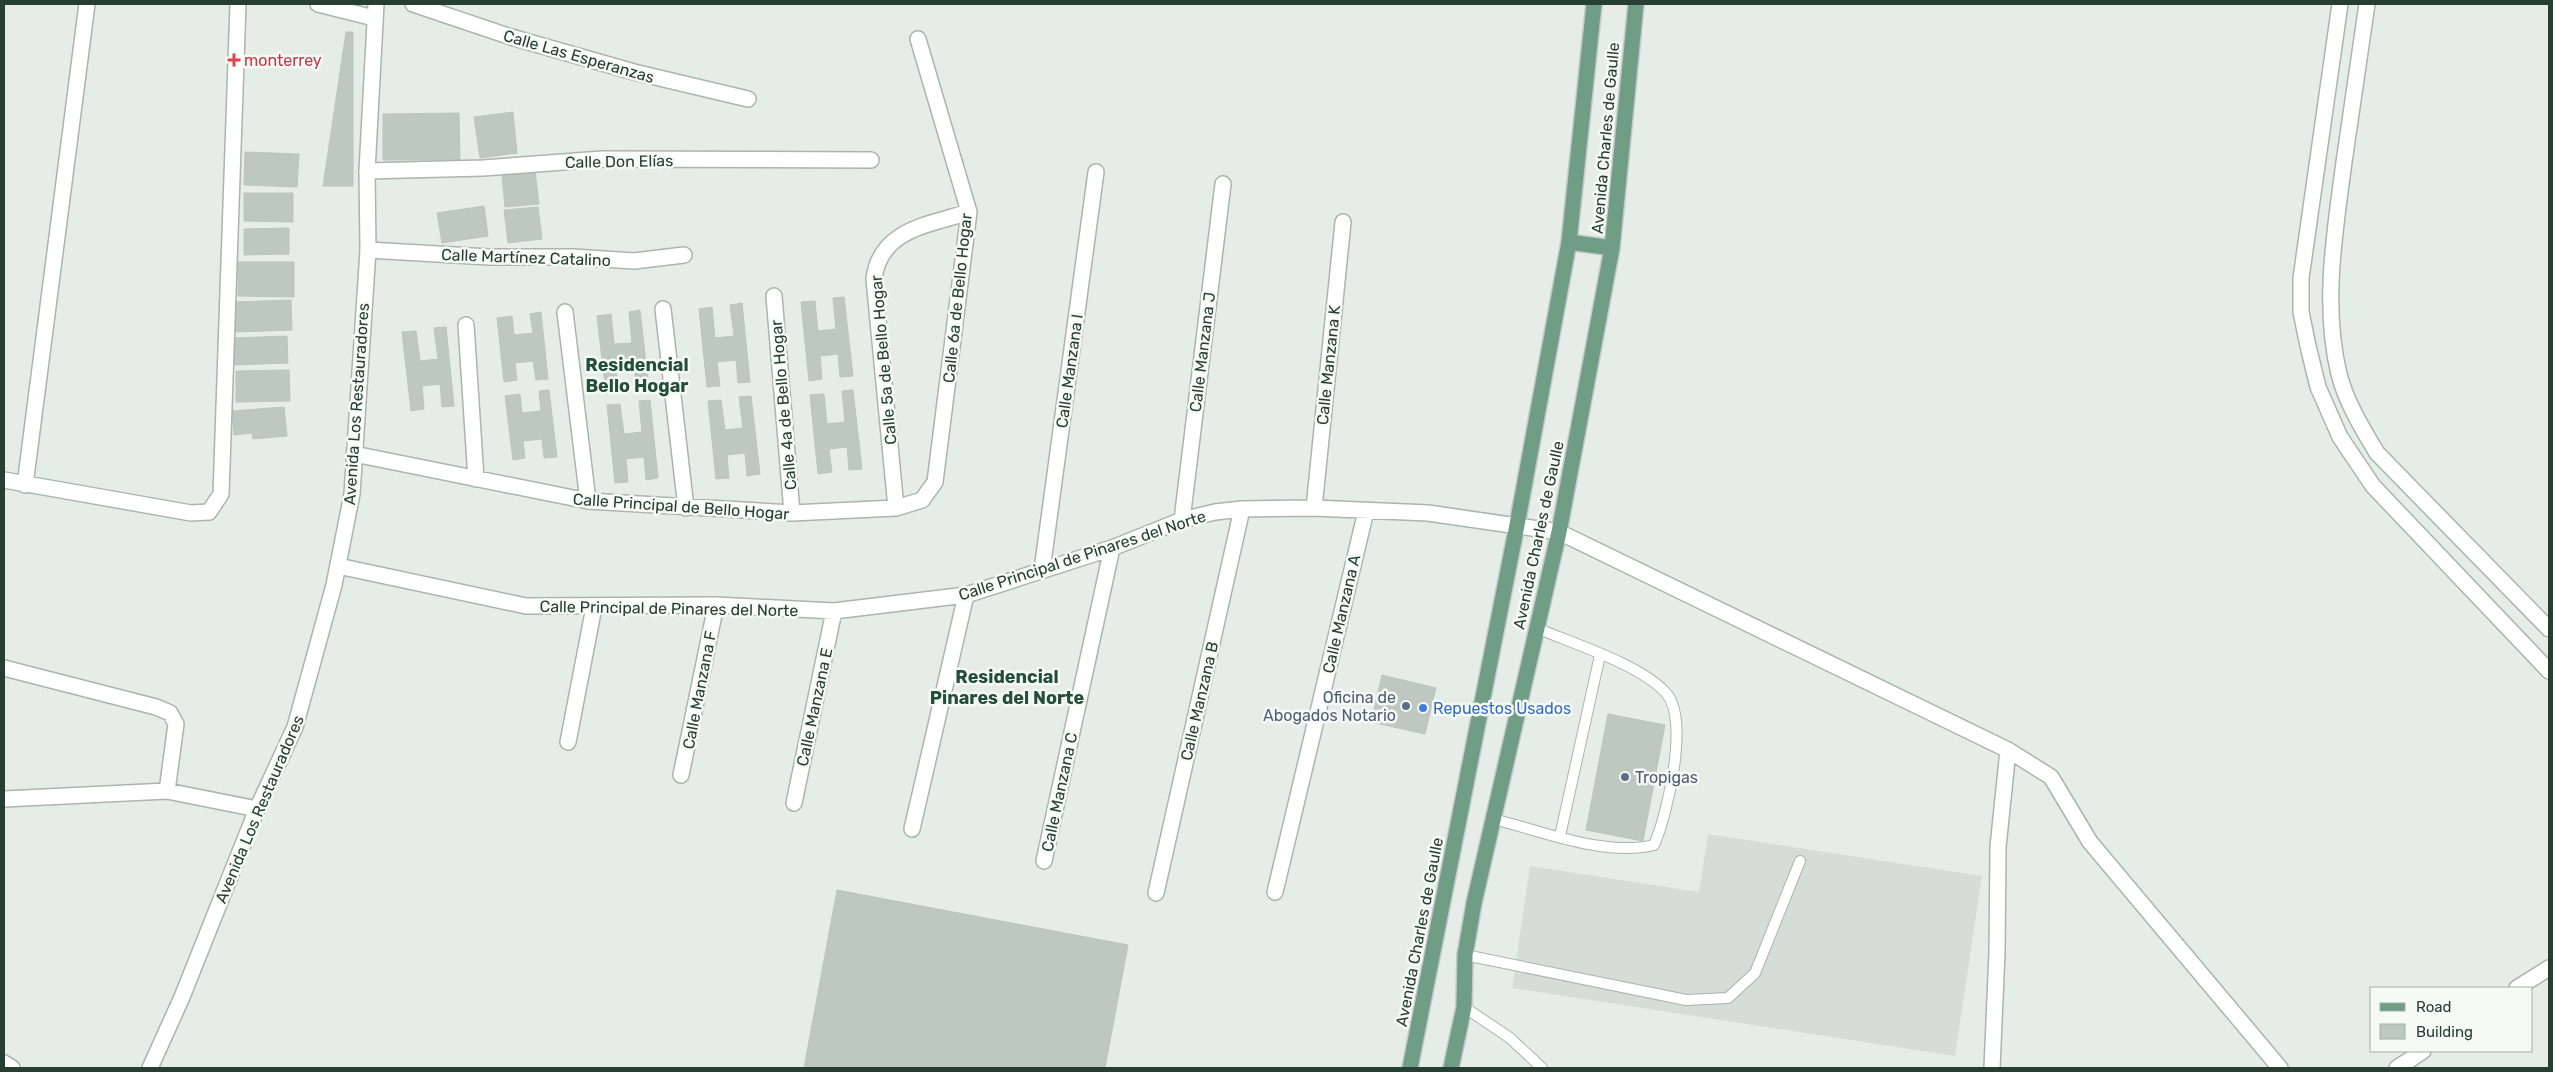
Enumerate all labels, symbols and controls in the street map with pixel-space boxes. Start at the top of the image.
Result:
street label: Calle Las Esperanzas [501,26,656,87]
street label: Avenida Charles de Gaulle [1588,41,1623,235]
place label: monterrey [244,51,322,70]
marker: monterrey [228,54,240,66]
street label: Calle Don Elías [565,151,673,172]
street label: Calle 6a de Bello Hogar [939,212,976,384]
street label: Calle Martínez Catalino [441,245,611,270]
street label: Calle 5a de Bello Hogar [867,274,900,446]
street label: Calle Manzana J [1186,291,1219,413]
street label: Avenida Los Restauradores [340,302,373,506]
street label: Calle Manzana K [1313,304,1344,426]
street label: Calle Manzana I [1052,313,1087,429]
street label: Calle 4a de Bello Hogar [767,319,800,491]
district label: Residencial Bello Hogar [585,354,689,397]
street label: Avenida Charles de Gaulle [1509,439,1568,631]
street label: Calle Principal de Bello Hogar [572,489,790,524]
street label: Calle Principal de Pinares del Norte [956,506,1208,605]
street label: Calle Manzana A [1319,553,1364,675]
street label: Calle Principal de Pinares del Norte [539,597,799,620]
street label: Calle Manzana F [679,629,720,751]
street label: Calle Manzana B [1177,640,1222,762]
street label: Calle Manzana E [793,646,836,768]
district label: Residencial Pinares del Norte [930,666,1084,709]
place label: Oficina de Abogados Notario [1263,688,1396,725]
place label: Repuestos Usados [1433,699,1571,718]
marker: Oficina de Abogados Notario [1400,700,1412,712]
marker: Repuestos Usados [1417,702,1429,714]
street label: Avenida Los Restauradores [211,712,308,906]
street label: Calle Manzana C [1038,731,1081,853]
place label: Tropigas [1635,768,1698,787]
marker: Tropigas [1619,771,1631,783]
street label: Avenida Charles de Gaulle [1392,836,1447,1028]
legend [2370,987,2533,1052]
text: Road [2416,998,2452,1016]
text: Building [2416,1023,2473,1041]

